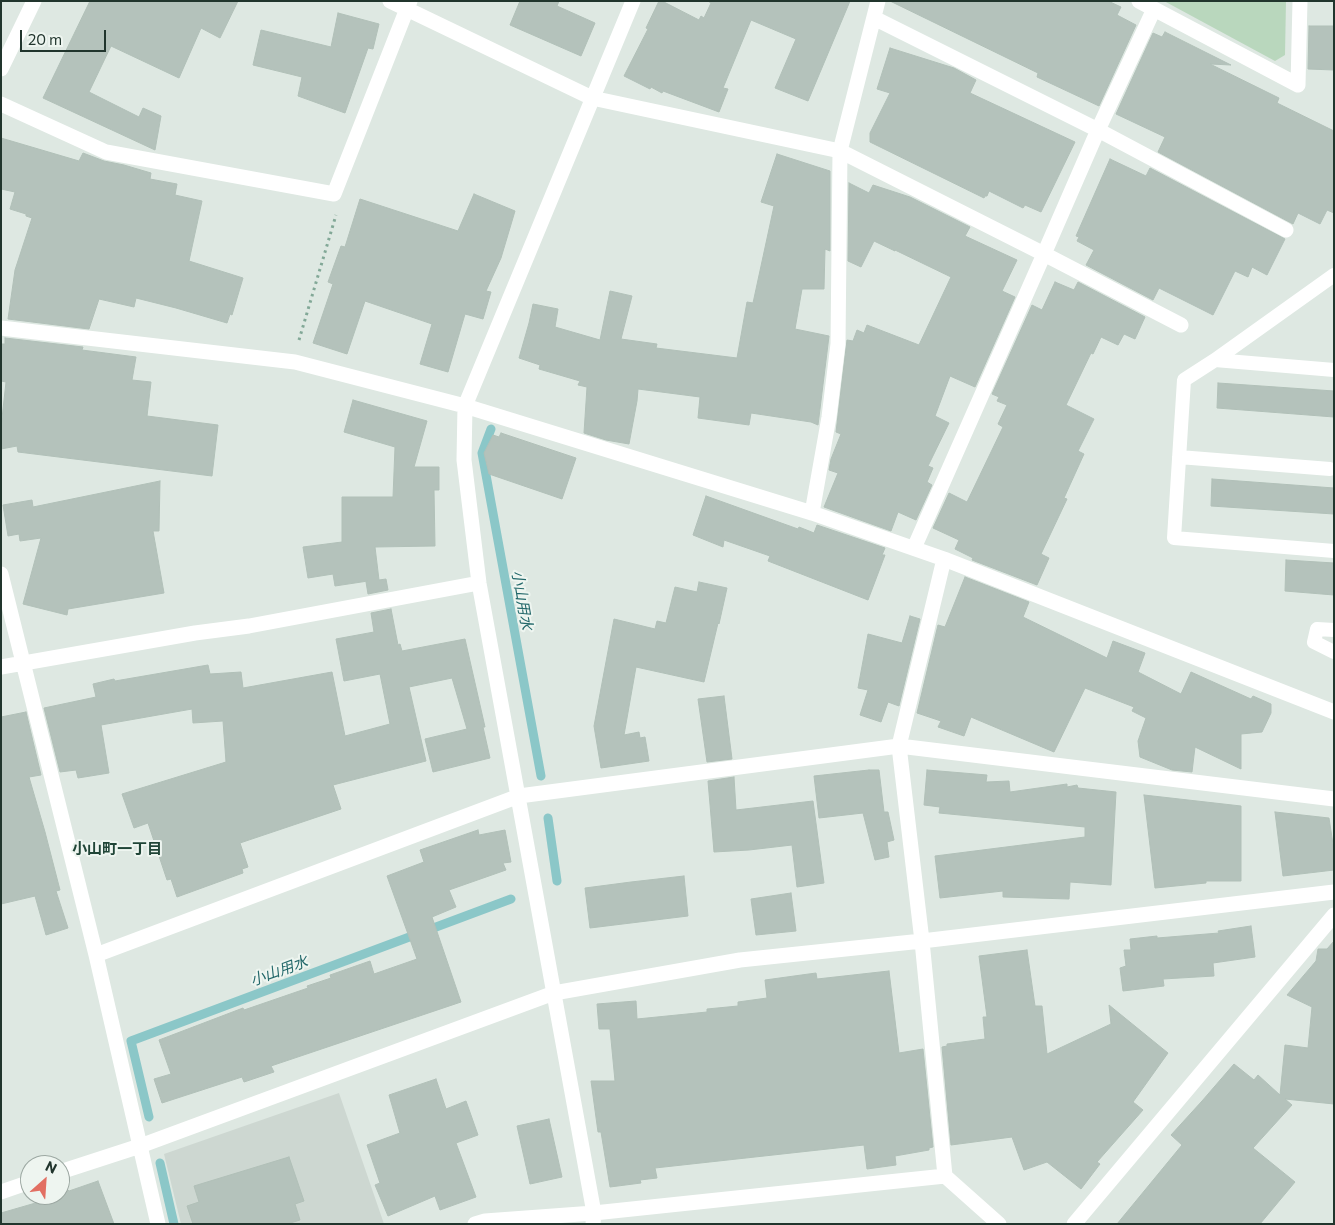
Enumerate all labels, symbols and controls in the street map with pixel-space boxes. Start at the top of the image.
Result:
scale bar [22,20,109,52]
text: 20 m [28,30,62,48]
water label: 小山用水 [508,569,536,631]
district label: 小山町一丁目 [72,840,162,858]
water label: 小山用水 [248,952,310,990]
north arrow [20,1155,70,1205]
text: N [43,1157,60,1177]

